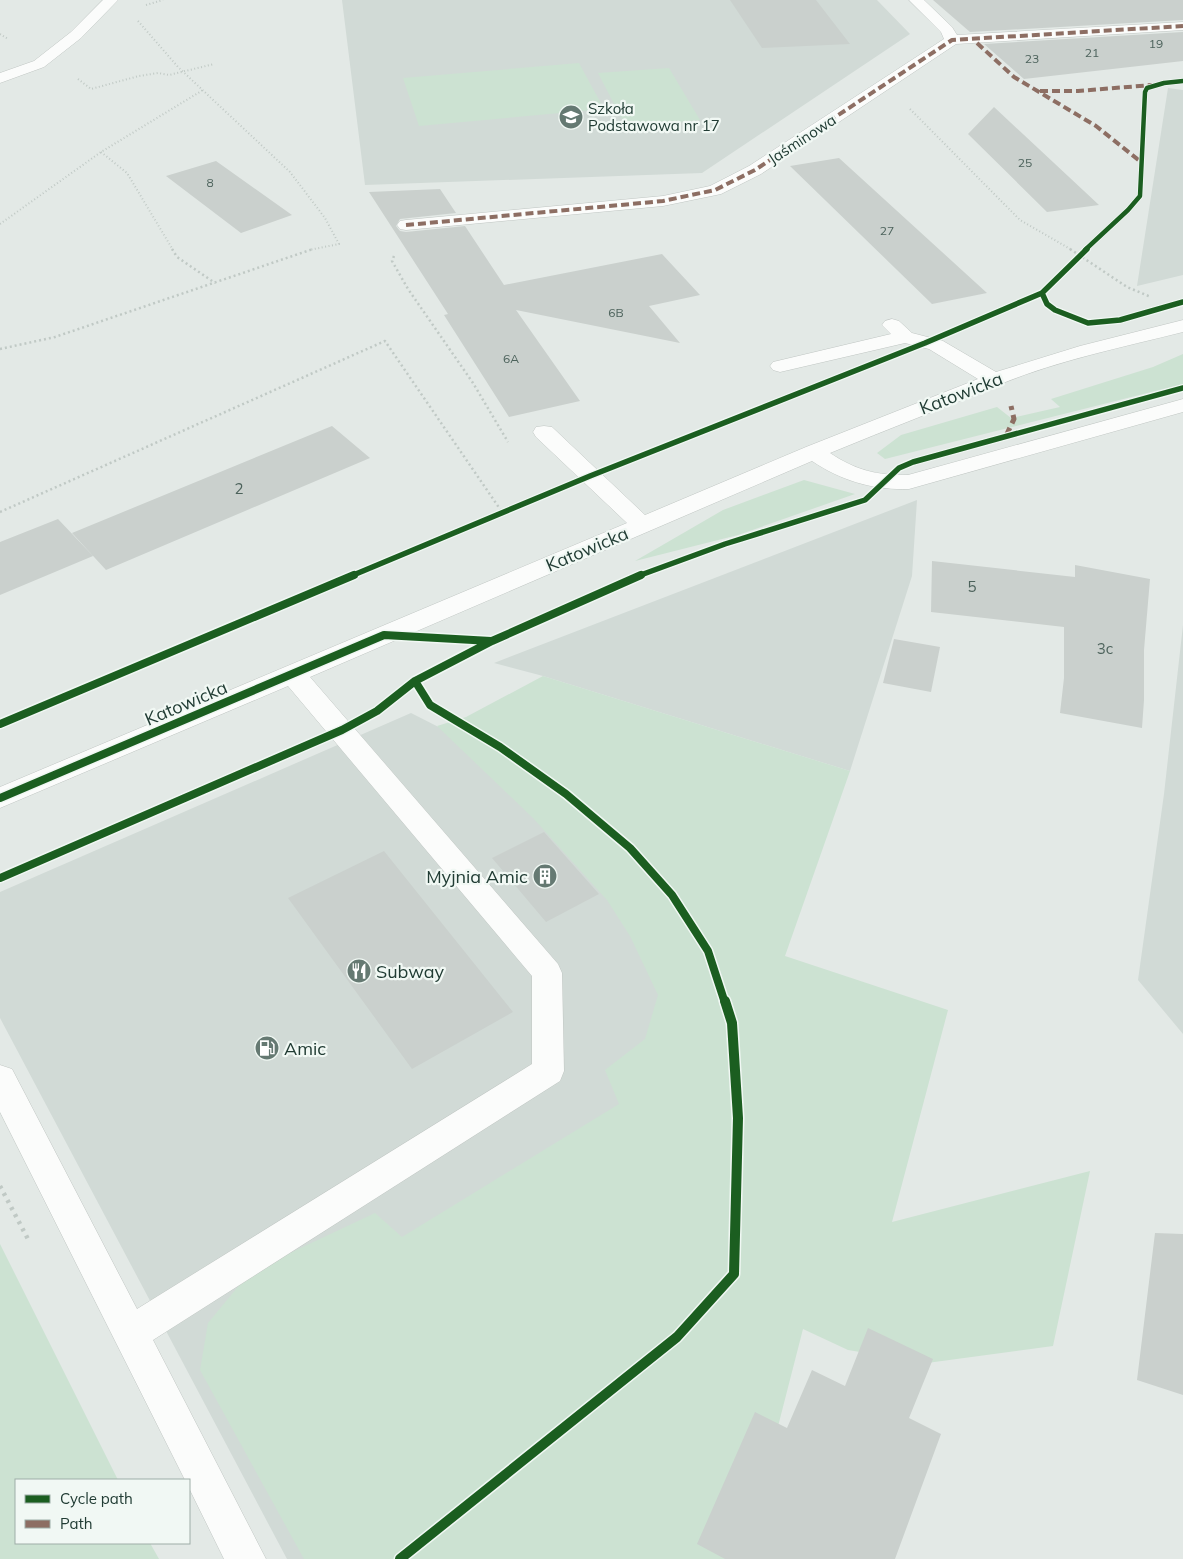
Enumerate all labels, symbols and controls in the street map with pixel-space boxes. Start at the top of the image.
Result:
house number: 19 [1149,36,1163,51]
house number: 21 [1085,45,1099,60]
house number: 23 [1025,51,1039,66]
place label: Szkoła Podstawowa nr 17 [588,99,720,135]
school or university icon: Szkoła Podstawowa nr 17 [558,104,584,130]
street label: Jaśminowa [764,110,840,168]
house number: 25 [1018,155,1032,170]
house number: 8 [206,175,214,190]
house number: 27 [880,223,894,238]
house number: 6B [608,305,624,320]
house number: 6A [503,351,519,366]
street label: Katowicka [916,367,1006,419]
house number: 2 [234,479,244,498]
street label: Katowicka [542,521,632,577]
house number: 5 [967,577,977,596]
house number: 3c [1097,639,1113,658]
street label: Katowicka [141,675,231,731]
building icon: Myjnia Amic [532,863,558,889]
place label: Myjnia Amic [426,865,528,888]
restaurant icon: Subway [346,958,372,984]
place label: Subway [376,960,444,983]
fuel station icon: Amic [254,1035,280,1061]
place label: Amic [284,1037,326,1060]
legend [15,1479,190,1544]
text: Cycle path [60,1489,133,1508]
text: Path [60,1514,92,1533]

